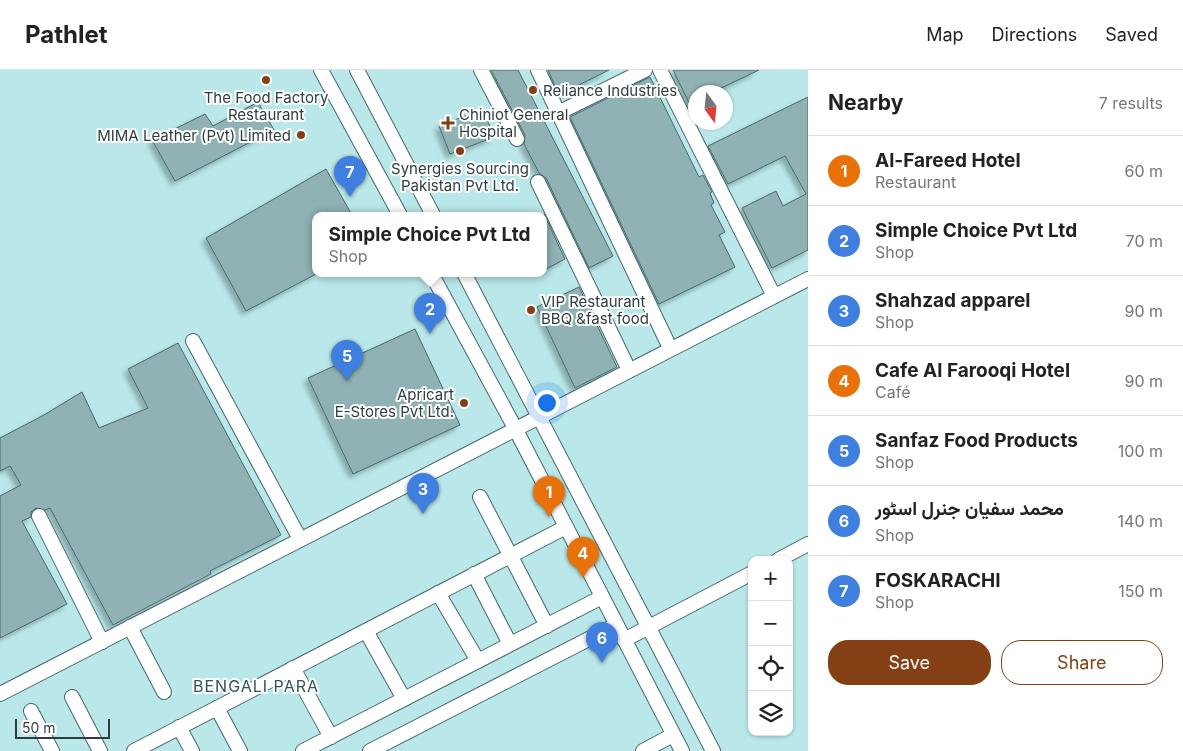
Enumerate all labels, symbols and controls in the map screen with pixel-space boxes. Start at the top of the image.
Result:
text: Pathlet [25,20,108,49]
text: Map [926,24,964,45]
text: Directions [992,24,1077,45]
text: Saved [1105,24,1158,45]
marker: The Food Factory Restaurant [260,74,272,86]
place label: Reliance Industries [543,81,677,100]
marker: Reliance Industries [527,84,539,96]
north arrow [688,85,733,130]
place label: The Food Factory Restaurant [204,88,329,124]
text: Nearby [828,90,903,115]
text: 7 results [1099,93,1163,113]
place label: Chiniot General Hospital [459,105,568,141]
marker: Chiniot General Hospital [441,116,455,130]
place label: MIMA Leather (Pvt) Limited [97,126,291,145]
marker: MIMA Leather (Pvt) Limited [295,129,307,141]
marker: Synergies Sourcing Pakistan Pvt Ltd. [454,145,466,157]
text: Al-Fareed Hotel [875,149,1021,172]
pin: 7 [334,156,366,197]
place label: Synergies Sourcing Pakistan Pvt Ltd. [391,159,529,195]
text: 1 [841,161,847,181]
text: 60 m [1124,161,1163,181]
text: Restaurant [875,172,956,192]
popup [312,212,547,277]
text: Simple Choice Pvt Ltd [875,219,1077,242]
text: Simple Choice Pvt Ltd [328,223,531,246]
text: 2 [839,231,849,251]
text: 70 m [1126,231,1163,251]
text: Shop [875,242,914,262]
text: Shop [328,246,368,266]
text: Shahzad apparel [875,289,1030,312]
place label: VIP Restaurant BBQ &fast food [541,292,649,328]
pin: 2 [414,293,446,334]
text: 3 [839,301,849,321]
text: 90 m [1124,301,1163,321]
marker: VIP Restaurant BBQ &fast food [525,304,537,316]
text: Shop [875,312,914,332]
pin: 5 [331,340,363,381]
text: Cafe Al Farooqi Hotel [875,359,1070,382]
text: 4 [839,371,849,391]
text: 90 m [1124,371,1163,391]
text: Café [875,382,910,402]
place label: Apricart E-Stores Pvt Ltd. [335,385,454,421]
your location [534,390,560,416]
marker: Apricart E-Stores Pvt Ltd. [458,397,470,409]
text: Sanfaz Food Products [875,429,1078,452]
text: 5 [839,441,849,461]
text: 100 m [1118,441,1163,461]
text: Shop [875,452,914,472]
pin: 3 [407,473,439,514]
pin: 1 [533,476,565,517]
text: محمد سفیان جنرل اسٹور [875,497,1064,520]
text: 6 [839,511,849,531]
text: 140 m [1118,511,1163,531]
text: Shop [875,525,914,545]
pin: 4 [567,537,599,578]
map controls [748,556,793,736]
button: + [748,556,793,601]
text: FOSKARACHI [875,569,1001,592]
text: 7 [839,581,849,601]
text: 150 m [1118,581,1163,601]
text: Shop [875,592,914,612]
button: − [748,601,793,646]
pin: 6 [586,622,618,663]
button: Save [828,640,991,685]
button: Share [1001,640,1163,685]
button: locate [748,646,793,691]
district label: BENGALI PARA [193,676,319,696]
button: layers [748,691,793,736]
scale bar [15,716,110,739]
text: 50 m [22,719,56,736]

